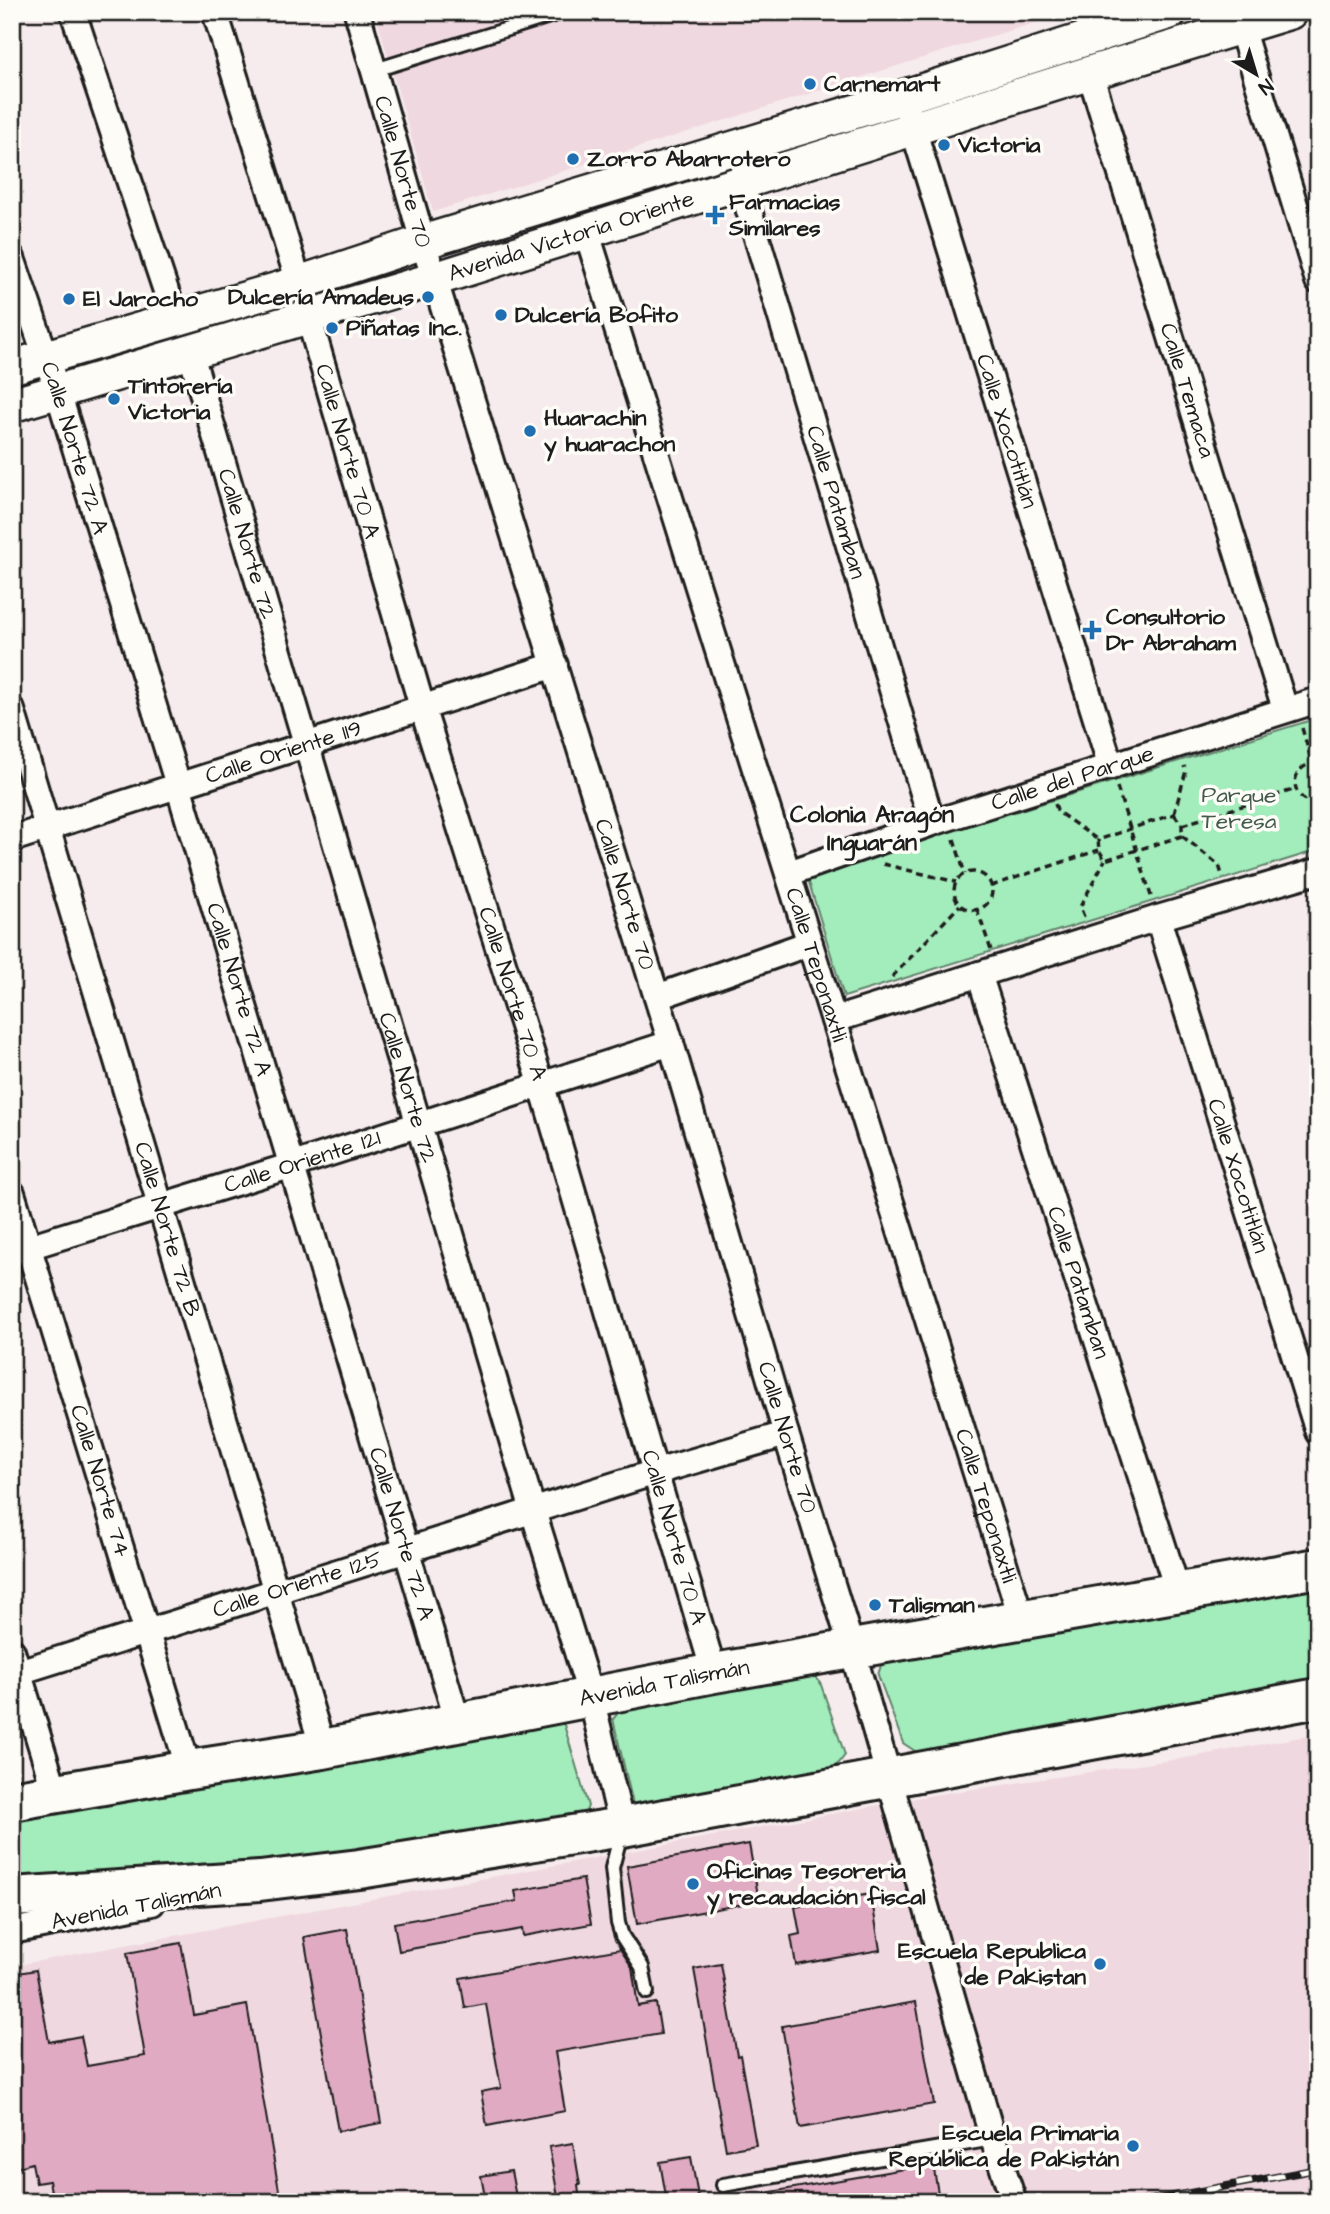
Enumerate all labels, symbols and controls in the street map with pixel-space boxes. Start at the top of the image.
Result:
north arrow [1222,38,1292,108]
place label: Carnemart [824,68,941,100]
text: N [1252,72,1279,101]
marker: Carnemart [802,76,818,92]
street label: Calle Norte 70 [366,92,440,251]
place label: Victoria [957,129,1041,161]
marker: Victoria [936,137,952,153]
place label: Zorro Abarrotero [587,143,791,175]
marker: Zorro Abarrotero [565,151,581,167]
street label: Avenida Victoria Oriente [444,183,698,290]
place label: Farmacias Similares [728,186,841,244]
marker: Farmacias Similares [707,207,723,223]
place label: Dulcería Amadeus [228,281,414,313]
place label: El Jarocho [83,283,198,315]
marker: Dulcería Amadeus [420,289,436,305]
marker: El Jarocho [61,291,77,307]
place label: Dulcería Bofito [515,299,678,331]
marker: Dulcería Bofito [493,307,509,323]
place label: Piñatas Inc. [346,312,462,344]
street label: Calle Temaca [1152,319,1223,462]
marker: Piñatas Inc. [324,320,340,336]
street label: Calle Xocotitlán [968,350,1046,512]
street label: Calle Norte 72 A [33,357,117,538]
street label: Calle Norte 70 A [307,360,388,543]
place label: Tintorería Victoria [127,370,233,428]
marker: Tintorería Victoria [106,391,122,407]
place label: Huarachin y huarachon [544,402,676,462]
street label: Calle Patamban [798,422,874,583]
marker: Huarachin y huarachon [522,423,538,439]
street label: Calle Norte 72 [210,465,284,623]
place label: Consultorio Dr Abraham [1106,601,1237,659]
marker: Consultorio Dr Abraham [1084,622,1100,638]
street label: Calle Oriente 119 [201,712,366,792]
street label: Calle del Parque [987,737,1158,819]
park label: Parque Teresa [1201,779,1277,837]
district label: Colonia Aragón Inguarán [790,798,954,861]
street label: Calle Norte 70 [586,815,663,974]
street label: Calle Teponaxtli [777,884,856,1046]
street label: Calle Norte 72 A [198,899,280,1080]
street label: Calle Norte 70 A [470,903,555,1085]
street label: Calle Norte 72 [370,1008,445,1166]
street label: Calle Xocotitlán [1199,1095,1277,1257]
street label: Calle Oriente 121 [220,1122,385,1201]
street label: Calle Norte 72 B [126,1138,209,1320]
street label: Calle Patamban [1039,1202,1118,1363]
street label: Calle Norte 70 [750,1358,825,1517]
street label: Calle Norte 74 [62,1401,139,1561]
street label: Calle Teponaxtli [947,1425,1026,1587]
street label: Calle Norte 72 A [361,1443,443,1624]
street label: Calle Norte 70 A [633,1446,715,1629]
street label: Calle Oriente 125 [209,1543,386,1626]
place label: Talisman [888,1589,975,1621]
marker: Talisman [867,1597,883,1613]
street label: Avenida Talismán [576,1651,752,1715]
place label: Oficinas Tesoreria y recaudación fiscal [707,1855,926,1915]
street label: Avenida Talismán [48,1874,224,1938]
marker: Oficinas Tesoreria y recaudación fiscal [685,1876,701,1892]
place label: Escuela Republica de Pakistan [898,1935,1087,1993]
marker: Escuela Republica de Pakistan [1092,1956,1108,1972]
place label: Escuela Primaria República de Pakistán [889,2117,1119,2175]
marker: Escuela Primaria República de Pakistán [1125,2138,1141,2154]

